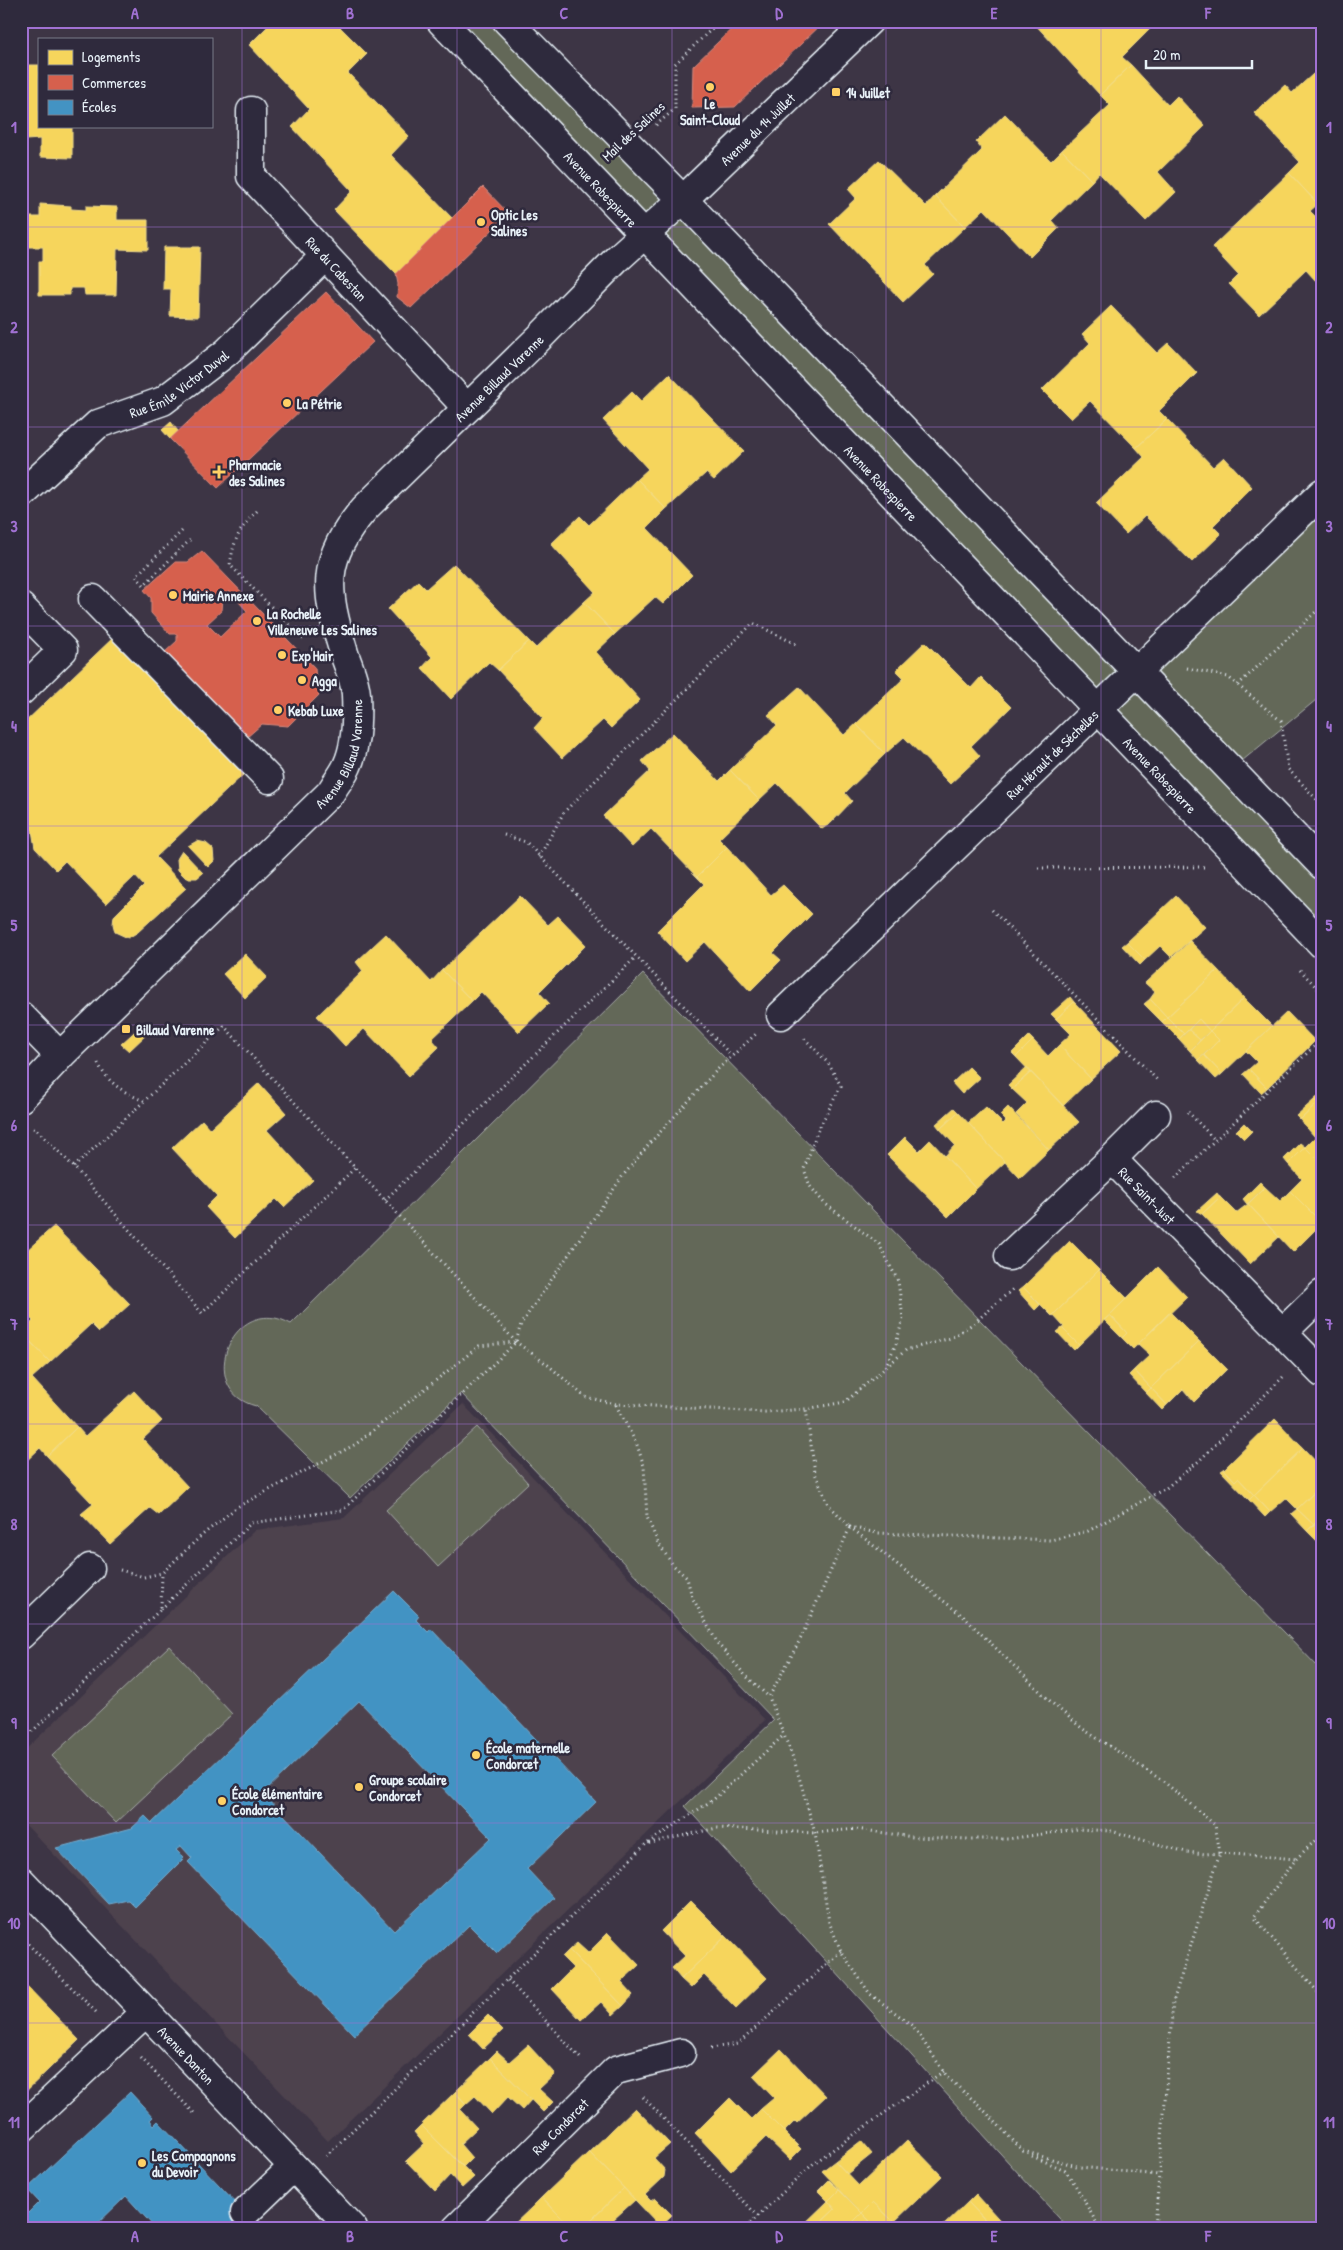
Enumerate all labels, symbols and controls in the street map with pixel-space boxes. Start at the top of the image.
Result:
text: A [131,2,139,24]
text: B [346,2,354,24]
text: C [560,2,569,24]
text: D [775,2,783,24]
text: E [990,2,998,24]
text: F [1204,2,1212,24]
legend [38,38,212,128]
scale bar [1146,38,1252,70]
text: 20 m [1153,44,1180,65]
text: Logements [82,46,140,67]
text: Commerces [82,72,146,93]
marker: Le Saint-Cloud [704,81,716,93]
place label: 14 Juillet [846,83,891,102]
marker: 14 Juillet [830,86,842,98]
street label: Avenue du 14 Juillet [715,88,799,169]
place label: Le Saint-Cloud [680,94,741,129]
text: Écoles [82,96,116,117]
street label: Mail des Salines [597,97,669,165]
text: 1 [11,116,17,138]
text: 1 [1326,116,1332,138]
street label: Avenue Robespierre [560,147,642,231]
place label: Optic Les Salines [491,205,538,240]
marker: Optic Les Salines [475,216,487,228]
street label: Rue du Cabestan [302,232,372,305]
text: 2 [10,316,18,338]
text: 2 [1325,316,1333,338]
street label: Avenue Billaud Varenne [450,329,547,425]
street label: Rue Émile Victor Duval [127,345,232,422]
place label: La Pétrie [297,394,343,413]
marker: La Pétrie [281,397,293,409]
street label: Avenue Robespierre [841,440,923,525]
place label: Pharmacie des Salines [229,455,285,490]
marker: Pharmacie des Salines [213,466,225,478]
text: 3 [10,515,18,537]
text: 3 [1325,515,1333,537]
place label: Mairie Annexe [183,586,255,605]
marker: Mairie Annexe [167,589,179,601]
place label: La Rochelle Villeneuve Les Salines [267,604,378,639]
marker: La Rochelle Villeneuve Les Salines [251,615,263,627]
place label: Exp'Hair [292,646,334,667]
marker: Exp'Hair [276,649,288,661]
place label: Agga [312,671,337,692]
marker: Agga [296,674,308,686]
street label: Avenue Billaud Varenne [310,699,366,812]
place label: Kebab Luxe [288,701,344,720]
marker: Kebab Luxe [272,704,284,716]
street label: Rue Hérault de Séchelles [1001,705,1102,803]
text: 4 [11,715,17,737]
text: 4 [1326,715,1332,737]
street label: Avenue Robespierre [1120,733,1202,817]
text: 5 [11,914,18,936]
text: 5 [1326,914,1333,936]
place label: Billaud Varenne [136,1020,215,1039]
marker: Billaud Varenne [120,1023,132,1035]
text: 6 [11,1114,18,1136]
text: 6 [1326,1114,1333,1136]
street label: Rue Saint-Just [1115,1162,1180,1228]
text: 7 [9,1313,18,1335]
text: 7 [1324,1313,1333,1335]
text: 8 [11,1513,18,1535]
text: 8 [1326,1513,1333,1535]
text: 9 [11,1712,17,1734]
text: 9 [1326,1712,1332,1734]
place label: École maternelle Condorcet [486,1738,570,1773]
marker: École maternelle Condorcet [470,1749,482,1761]
place label: Groupe scolaire Condorcet [369,1770,447,1805]
marker: Groupe scolaire Condorcet [353,1781,365,1793]
place label: École élémentaire Condorcet [232,1784,323,1819]
marker: École élémentaire Condorcet [216,1795,228,1807]
text: 10 [8,1912,20,1934]
text: 10 [1323,1912,1335,1934]
street label: Avenue Danton [154,2021,219,2088]
street label: Rue Condorcet [527,2094,592,2158]
text: 11 [8,2111,20,2133]
text: 11 [1323,2111,1335,2133]
place label: Les Compagnons du Devoir [152,2146,236,2181]
marker: Les Compagnons du Devoir [136,2157,148,2169]
text: A [131,2225,139,2247]
text: B [346,2225,354,2247]
text: C [560,2225,569,2247]
text: D [775,2225,783,2247]
text: E [990,2225,998,2247]
text: F [1204,2225,1212,2247]

